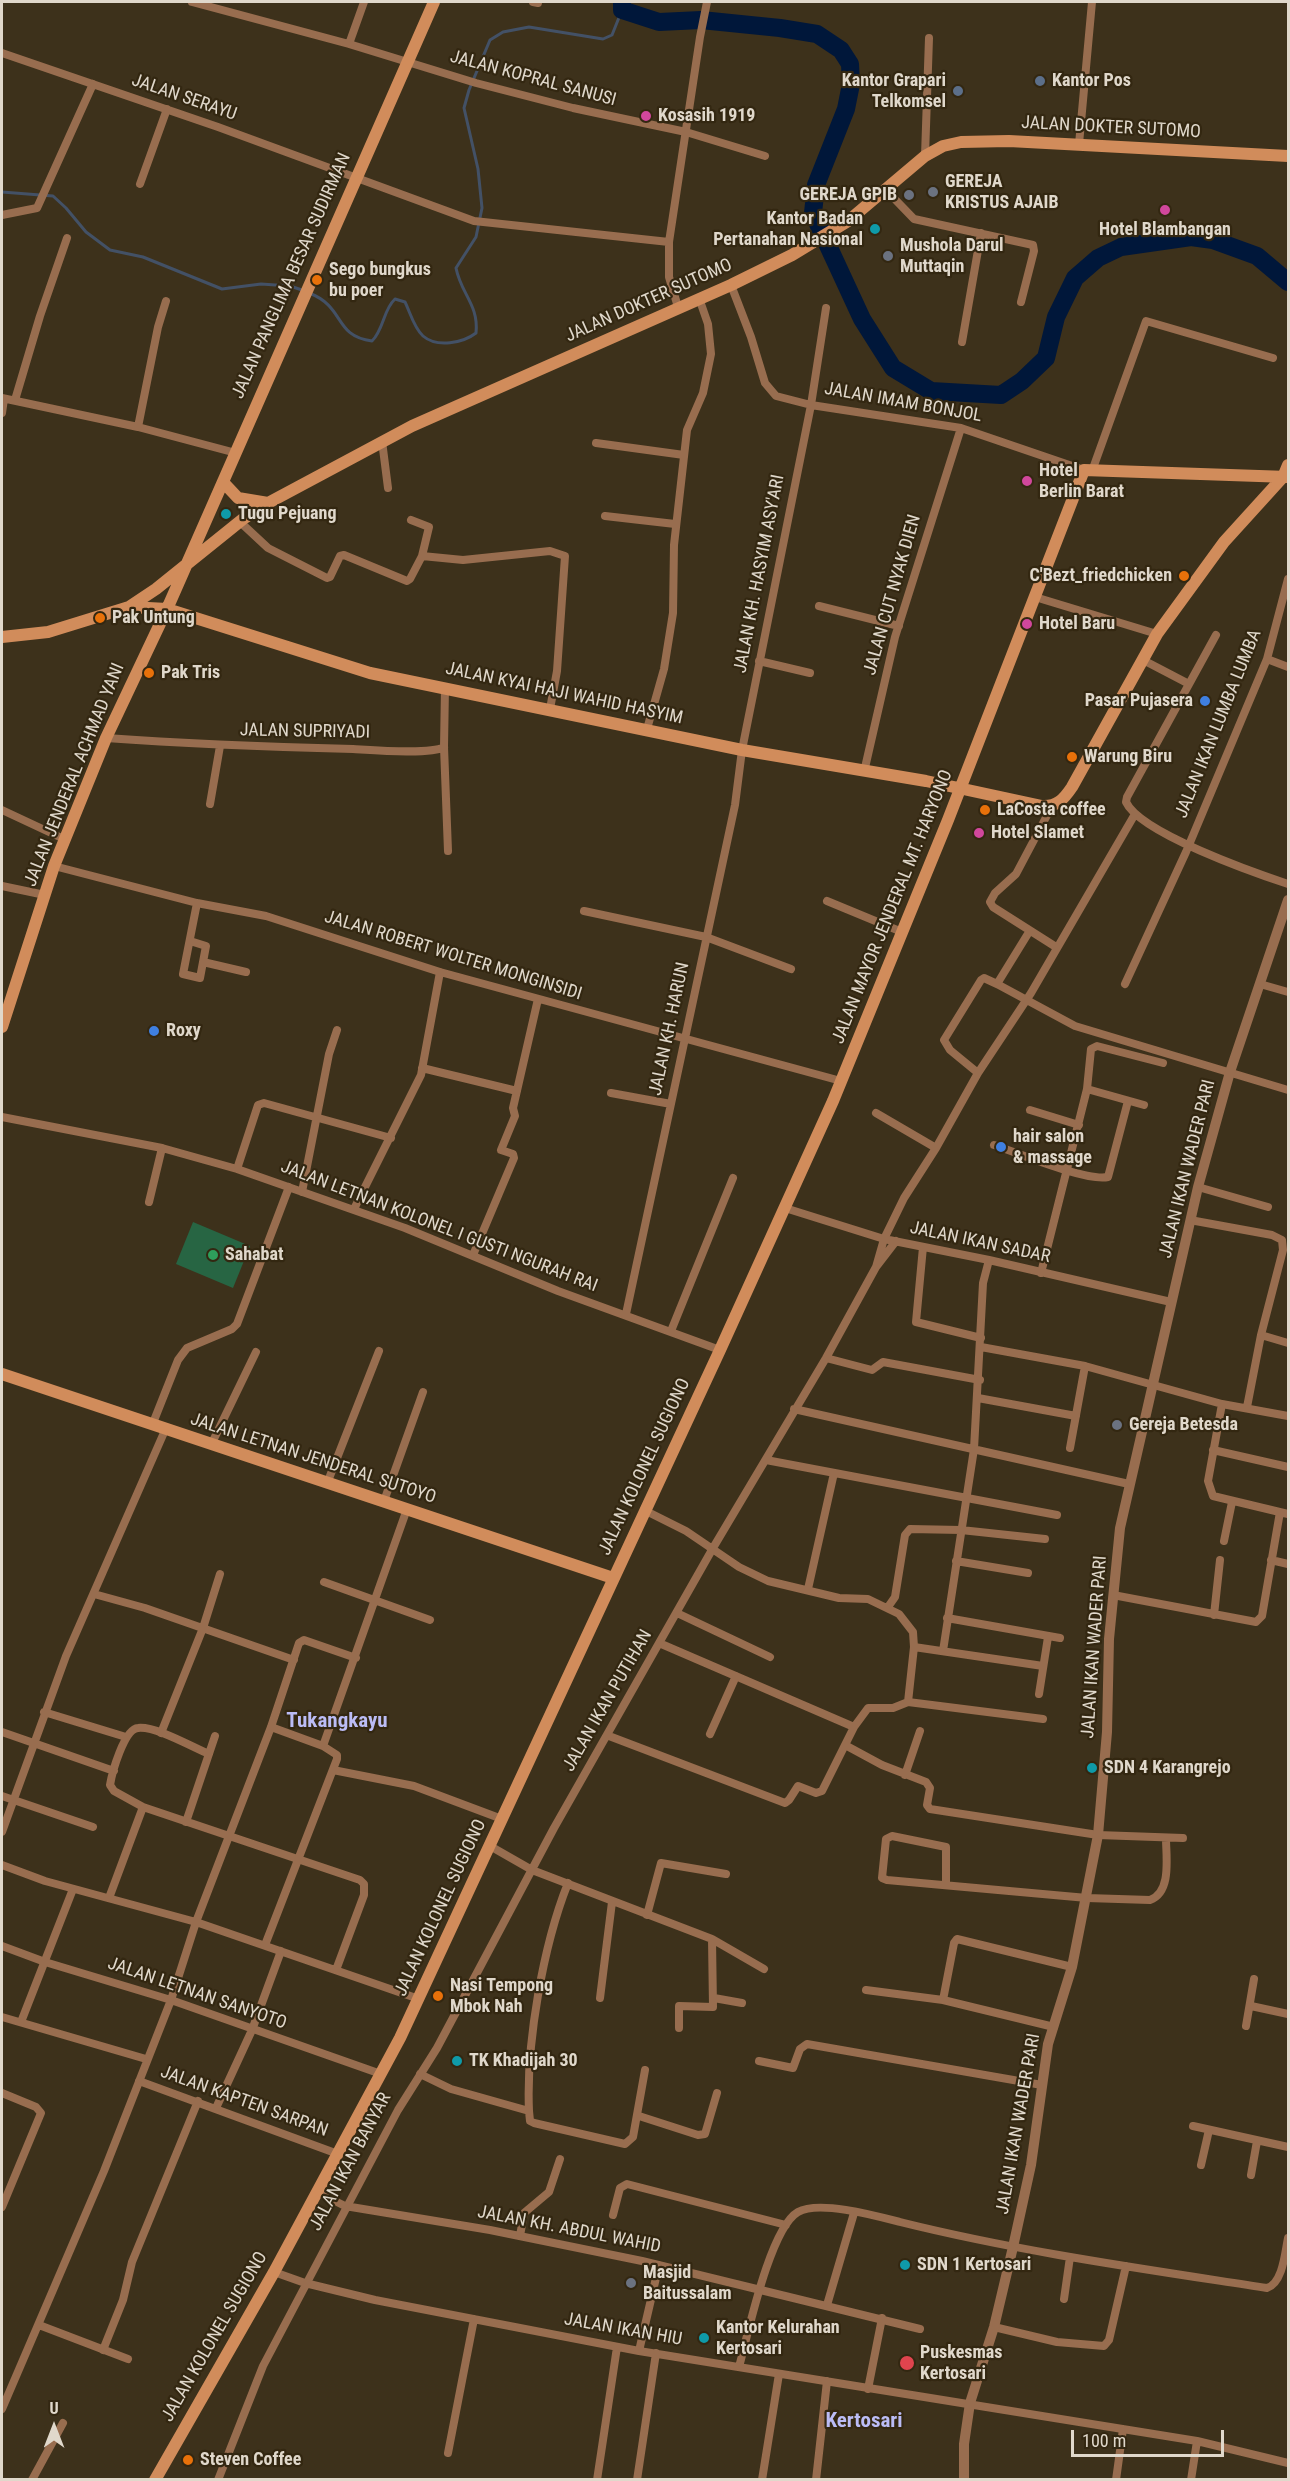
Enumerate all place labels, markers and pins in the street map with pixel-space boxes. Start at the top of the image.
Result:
place label: Kantor Grapari Telkomsel [842,70,946,112]
place label: Kantor Pos [1052,70,1131,92]
marker: Kantor Pos [1033,74,1047,88]
marker: Kantor Grapari Telkomsel [951,84,965,98]
place label: Kosasih 1919 [658,105,755,127]
marker: Kosasih 1919 [639,109,653,123]
place label: GEREJA KRISTUS AJAIB [945,171,1058,213]
place label: GEREJA GPIB [800,184,897,206]
marker: GEREJA KRISTUS AJAIB [926,185,940,199]
marker: GEREJA GPIB [902,188,916,202]
marker: Hotel Blambangan [1158,203,1172,217]
place label: Kantor Badan Pertanahan Nasional [713,208,863,250]
place label: Hotel Blambangan [1099,219,1231,241]
marker: Kantor Badan Pertanahan Nasional [868,222,882,236]
place label: Mushola Darul Muttaqin [900,235,1004,278]
marker: Mushola Darul Muttaqin [881,249,895,263]
place label: Sego bungkus bu poer [329,259,431,302]
marker: Sego bungkus bu poer [310,273,324,287]
place label: Hotel Berlin Barat [1039,460,1124,502]
marker: Hotel Berlin Barat [1020,474,1034,488]
place label: Tugu Pejuang [238,503,336,525]
marker: Tugu Pejuang [219,507,233,521]
place label: C'Bezt_friedchicken [1029,565,1172,587]
marker: C'Bezt_friedchicken [1177,569,1191,583]
place label: Pak Untung [112,607,195,629]
marker: Pak Untung [93,611,107,625]
place label: Hotel Baru [1039,613,1115,635]
marker: Hotel Baru [1020,617,1034,631]
place label: Pak Tris [161,662,220,684]
marker: Pak Tris [142,666,156,680]
place label: Pasar Pujasera [1085,690,1193,712]
marker: Pasar Pujasera [1198,694,1212,708]
place label: Warung Biru [1084,746,1172,768]
marker: Warung Biru [1065,750,1079,764]
place label: LaCosta coffee [997,799,1106,821]
marker: LaCosta coffee [978,803,992,817]
place label: Hotel Slamet [991,822,1084,844]
marker: Hotel Slamet [972,826,986,840]
place label: Roxy [166,1020,201,1042]
marker: Roxy [147,1024,161,1038]
place label: hair salon & massage [1013,1126,1092,1168]
marker: hair salon & massage [994,1140,1008,1154]
place label: Sahabat [225,1244,283,1266]
marker: Sahabat [206,1248,220,1262]
place label: Gereja Betesda [1129,1414,1238,1436]
marker: Gereja Betesda [1110,1418,1124,1432]
place label: SDN 4 Karangrejo [1104,1757,1231,1779]
marker: SDN 4 Karangrejo [1085,1761,1099,1775]
place label: Nasi Tempong Mbok Nah [450,1975,553,2018]
marker: Nasi Tempong Mbok Nah [431,1989,445,2003]
place label: TK Khadijah 30 [469,2050,578,2072]
marker: TK Khadijah 30 [450,2054,464,2068]
place label: SDN 1 Kertosari [917,2254,1031,2276]
marker: SDN 1 Kertosari [898,2258,912,2272]
place label: Masjid Baitussalam [643,2262,732,2304]
marker: Masjid Baitussalam [624,2276,638,2290]
place label: Kantor Kelurahan Kertosari [716,2317,840,2360]
marker: Kantor Kelurahan Kertosari [697,2331,711,2345]
place label: Puskesmas Kertosari [920,2342,1002,2384]
marker: Puskesmas Kertosari [898,2354,916,2372]
place label: Steven Coffee [200,2449,301,2471]
marker: Steven Coffee [181,2453,195,2467]

